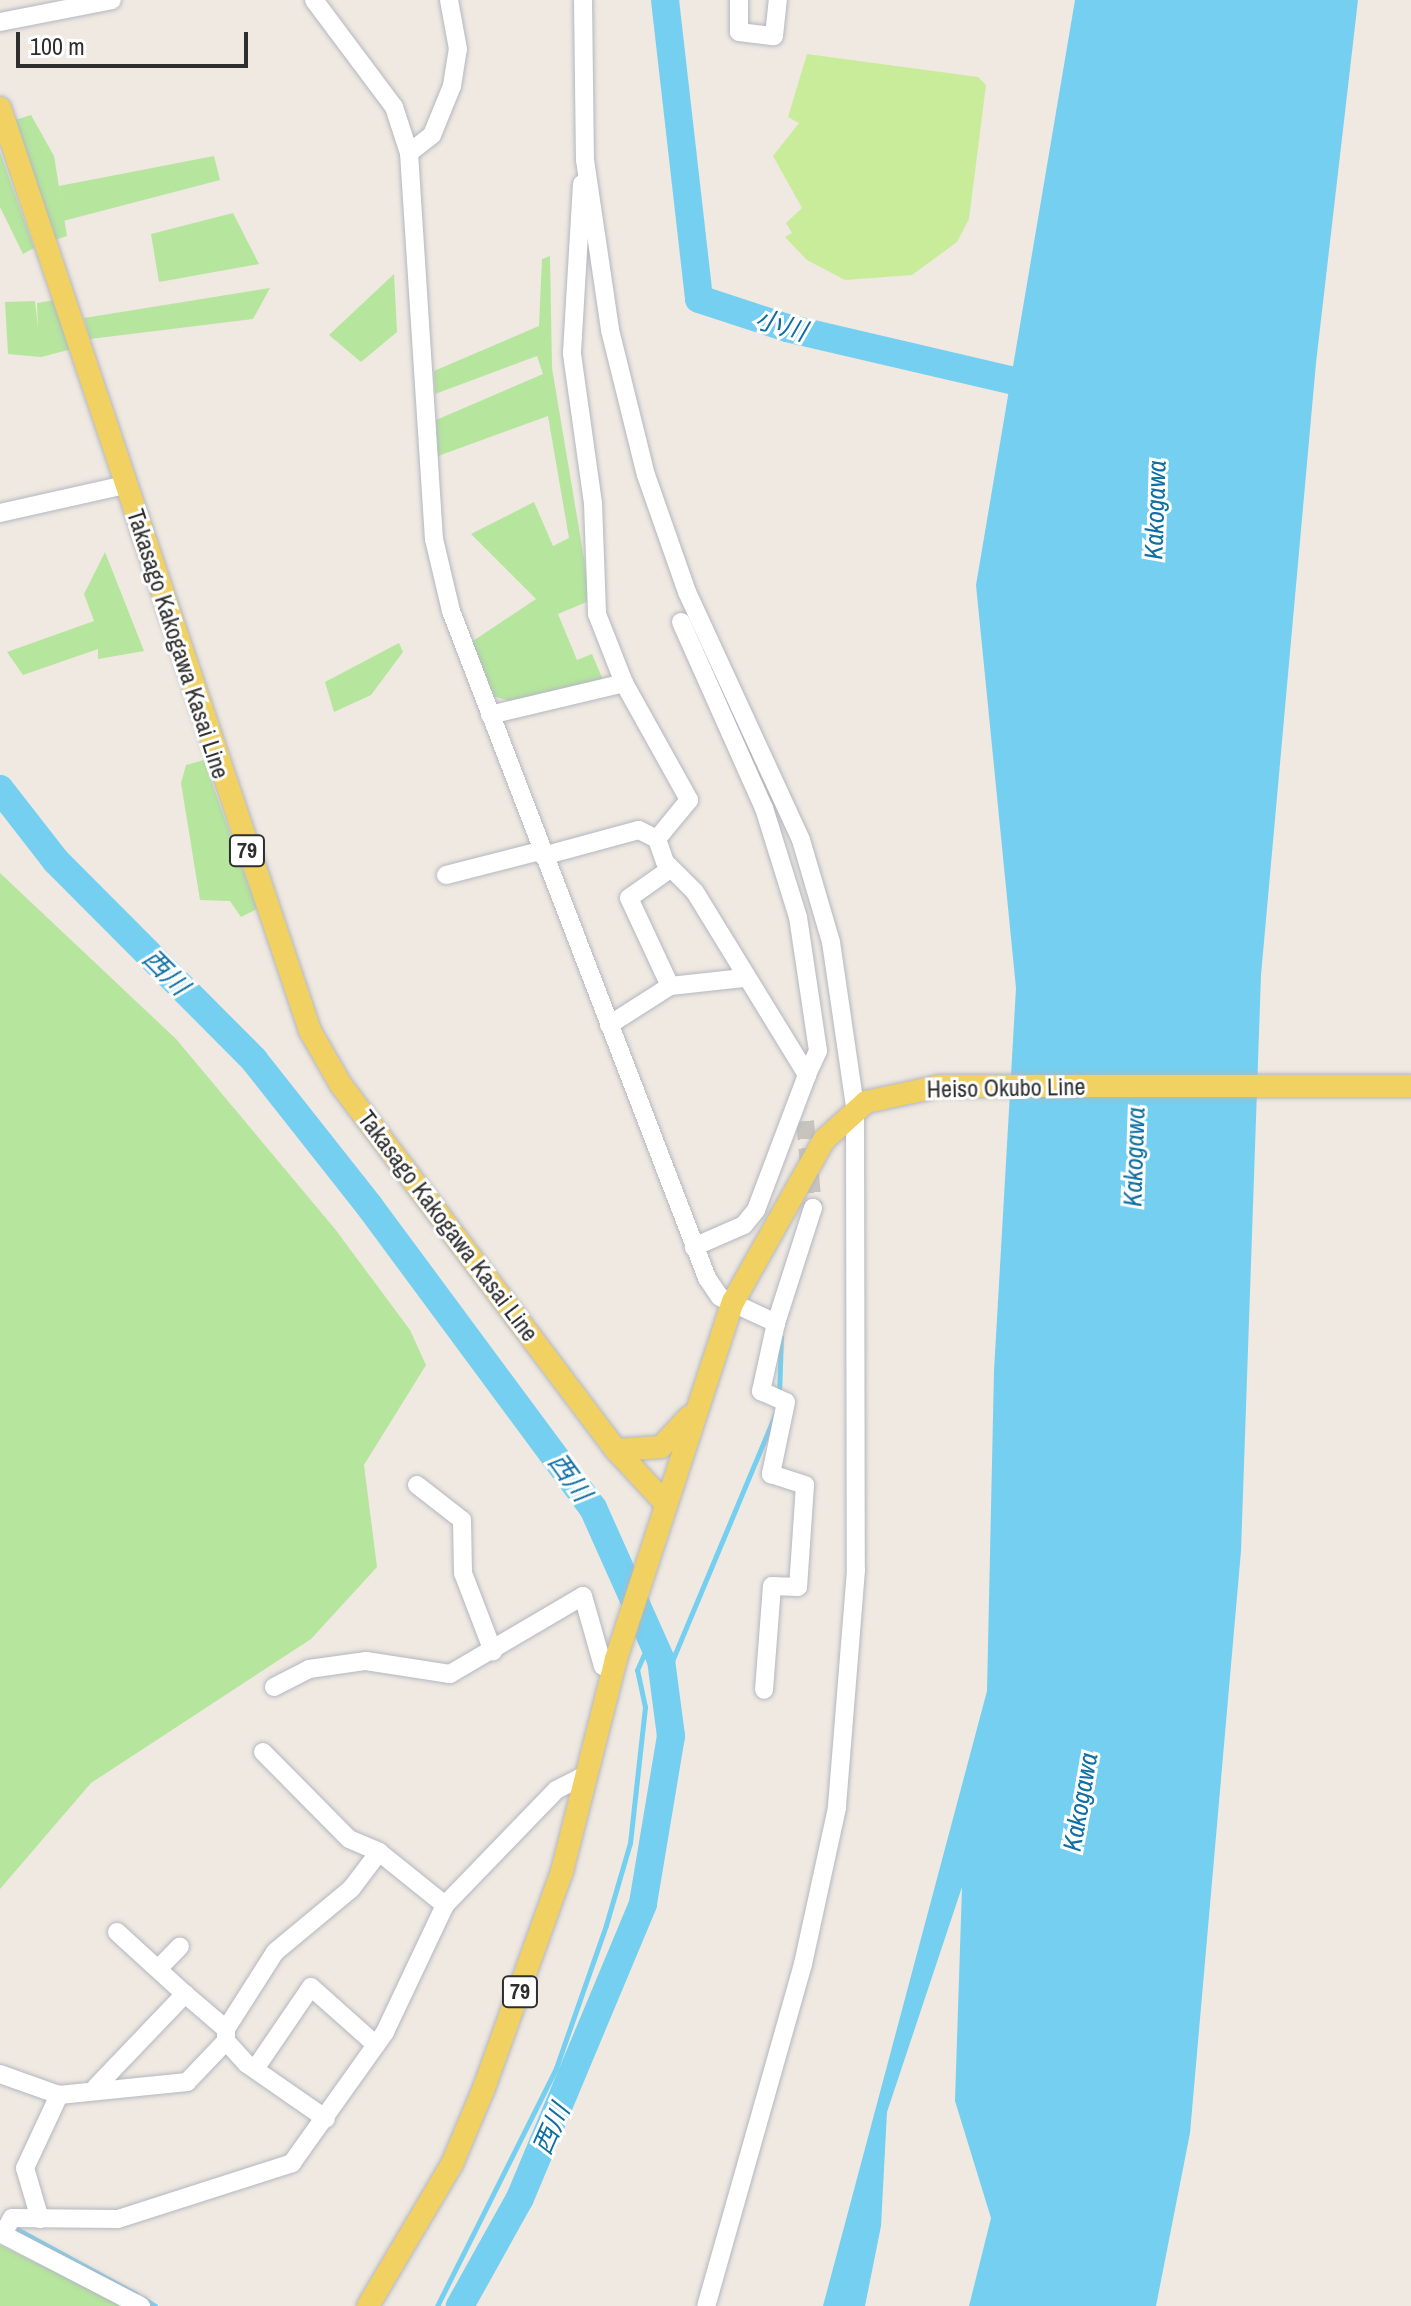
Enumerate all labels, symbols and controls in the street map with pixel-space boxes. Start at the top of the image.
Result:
scale bar [20,16,252,66]
text: 100 m [30,30,85,62]
water label: 小川 [752,303,810,347]
water label: Kakogawa [1138,460,1172,560]
street label: Takasago Kakogawa Kasai Line [121,506,235,782]
road number: 79 [227,833,267,869]
water label: 西川 [137,943,195,1001]
street label: Heiso Okubo Line [926,1072,1086,1104]
street label: Takasago Kakogawa Kasai Line [352,1105,544,1347]
water label: Kakogawa [1117,1107,1151,1207]
water label: 西川 [542,1447,598,1507]
water label: Kakogawa [1056,1750,1104,1854]
road number: 79 [500,1974,540,2010]
water label: 西川 [526,2099,576,2159]

